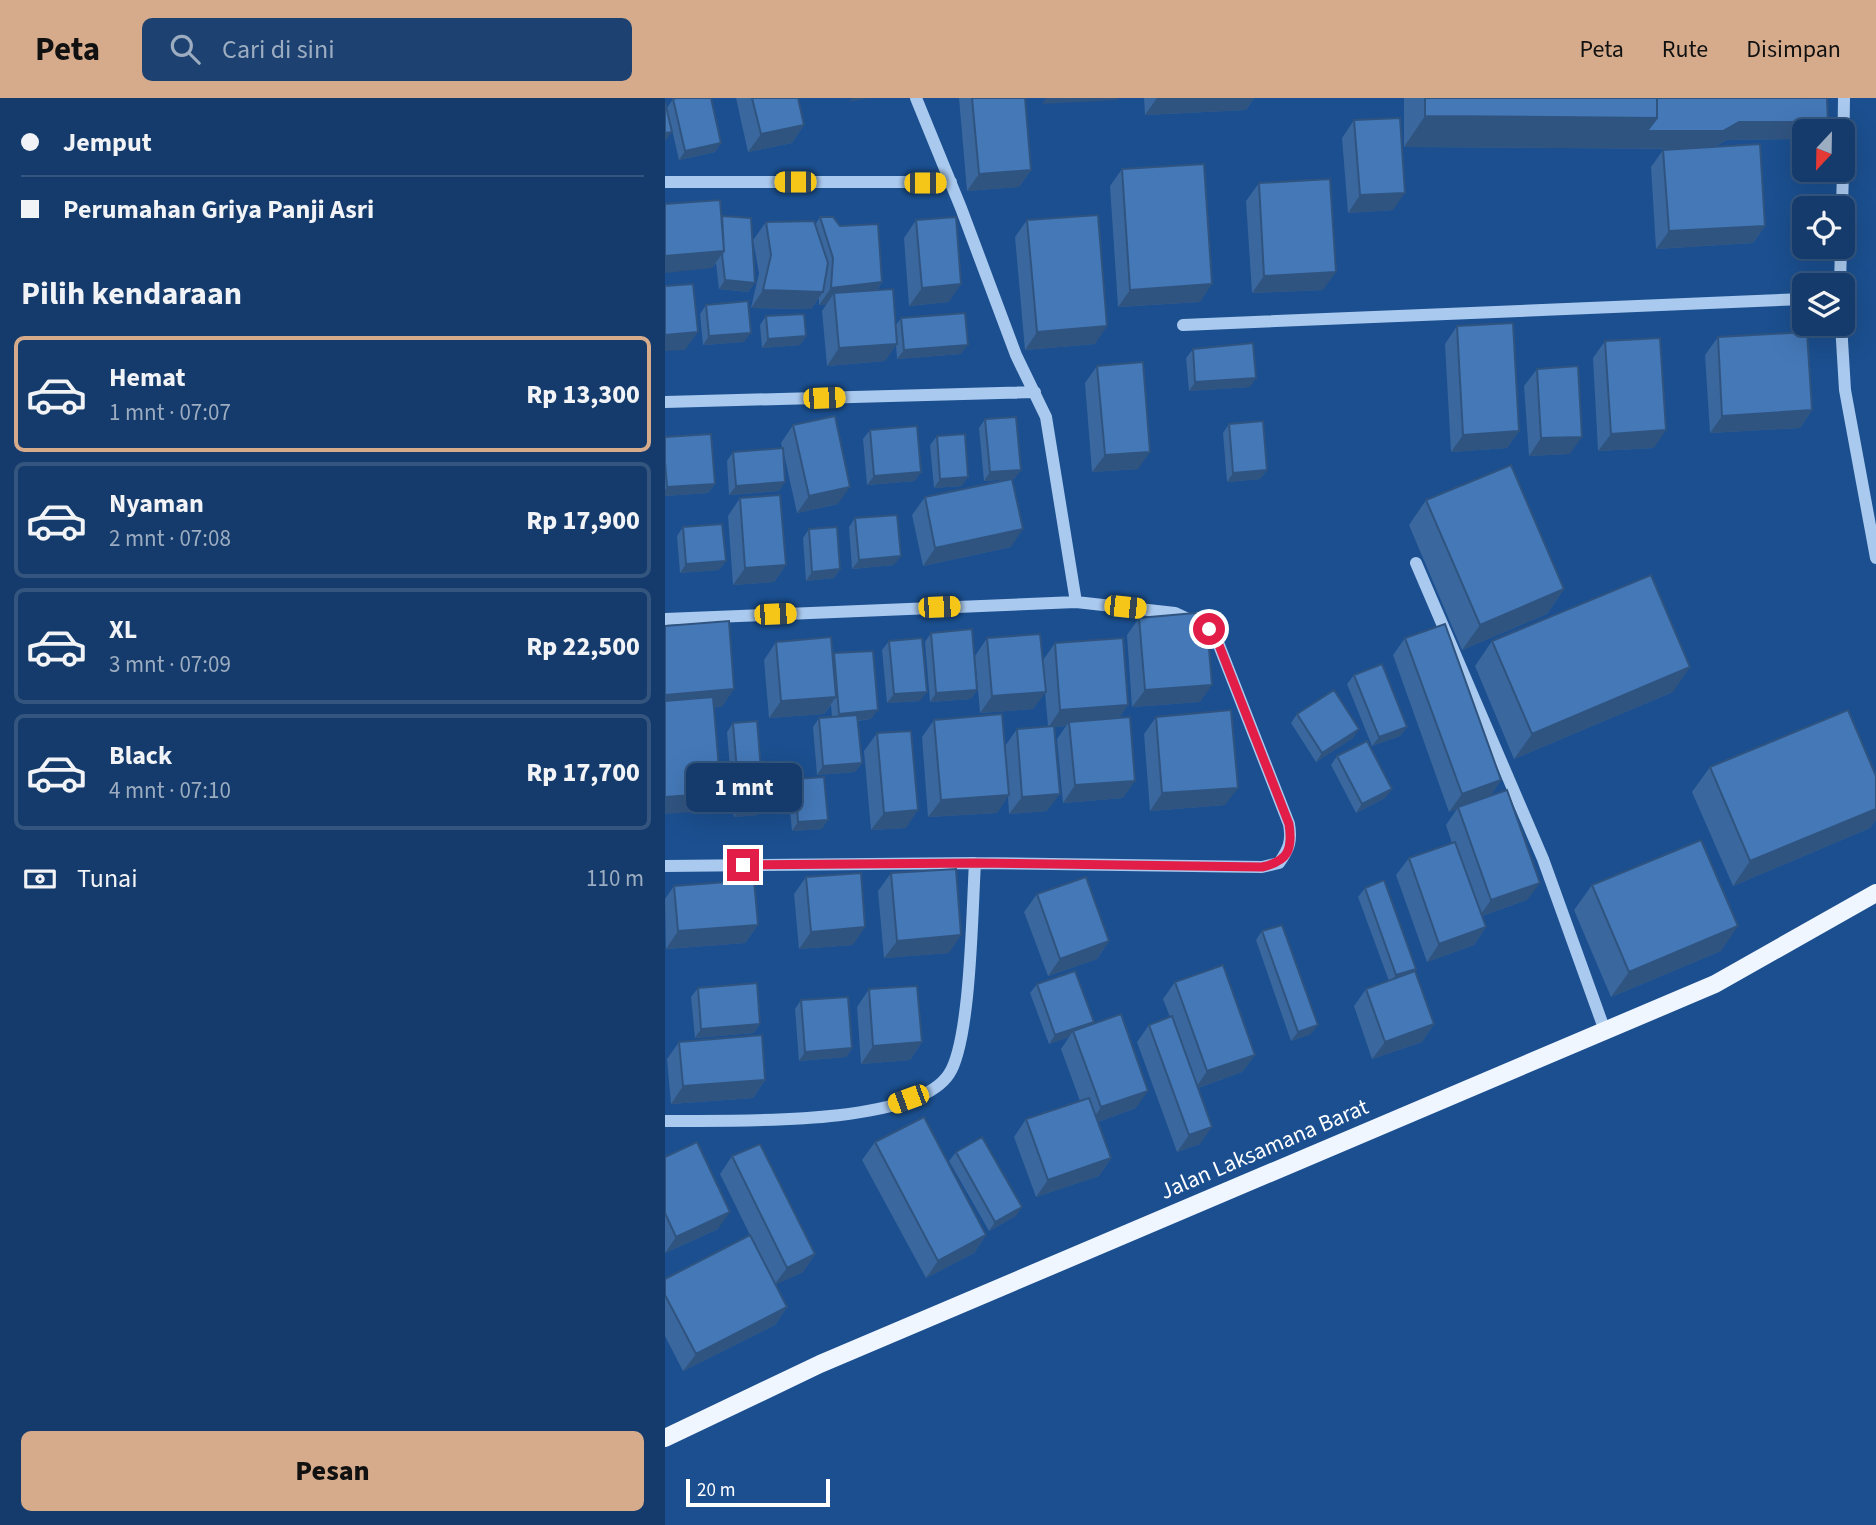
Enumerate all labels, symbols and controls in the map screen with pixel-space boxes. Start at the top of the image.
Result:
search box [142,18,632,81]
text: Peta [35,26,100,73]
icon: search [166,30,204,68]
text: Cari di sini [222,31,335,68]
text: Peta [1579,32,1624,67]
text: Rute [1662,32,1708,67]
text: Disimpan [1746,32,1841,67]
north arrow [1792,119,1855,182]
map controls [1792,119,1855,336]
text: Jemput [63,124,152,161]
car [775,172,817,193]
car [905,173,947,194]
text: Perumahan Griya Panji Asri [63,191,374,228]
button: locate [1792,196,1855,259]
text: Pilih kendaraan [21,271,242,317]
button: layers [1792,273,1855,336]
text: Hemat [109,359,185,396]
icon: car [25,363,88,426]
text: Rp 13,300 [526,376,640,413]
car [803,387,846,409]
text: 1 mnt · 07:07 [109,396,231,429]
text: Nyaman [109,485,204,522]
icon: car [25,489,88,552]
text: Rp 17,900 [526,502,640,539]
text: 2 mnt · 07:08 [109,522,231,555]
car [1104,594,1147,620]
car [918,596,961,618]
car [754,603,797,625]
text: XL [109,611,137,648]
route start [1193,613,1225,645]
icon: car [25,615,88,678]
text: Rp 22,500 [526,628,640,665]
text: 3 mnt · 07:09 [109,648,231,681]
text: Black [109,737,172,774]
icon: car [25,741,88,804]
text: Rp 17,700 [526,754,640,791]
callout: 1 mnt [685,764,801,812]
text: 1 mnt [715,771,774,804]
text: 4 mnt · 07:10 [109,774,231,807]
route end [727,849,759,881]
icon: cash [21,860,59,898]
text: Tunai [77,860,138,897]
text: 110 m [586,862,644,895]
car [885,1082,932,1116]
street label: Jalan Laksamana Barat [1155,1090,1374,1208]
button: Pesan [21,1431,644,1511]
scale bar [686,1476,829,1508]
text: 20 m [697,1477,735,1504]

